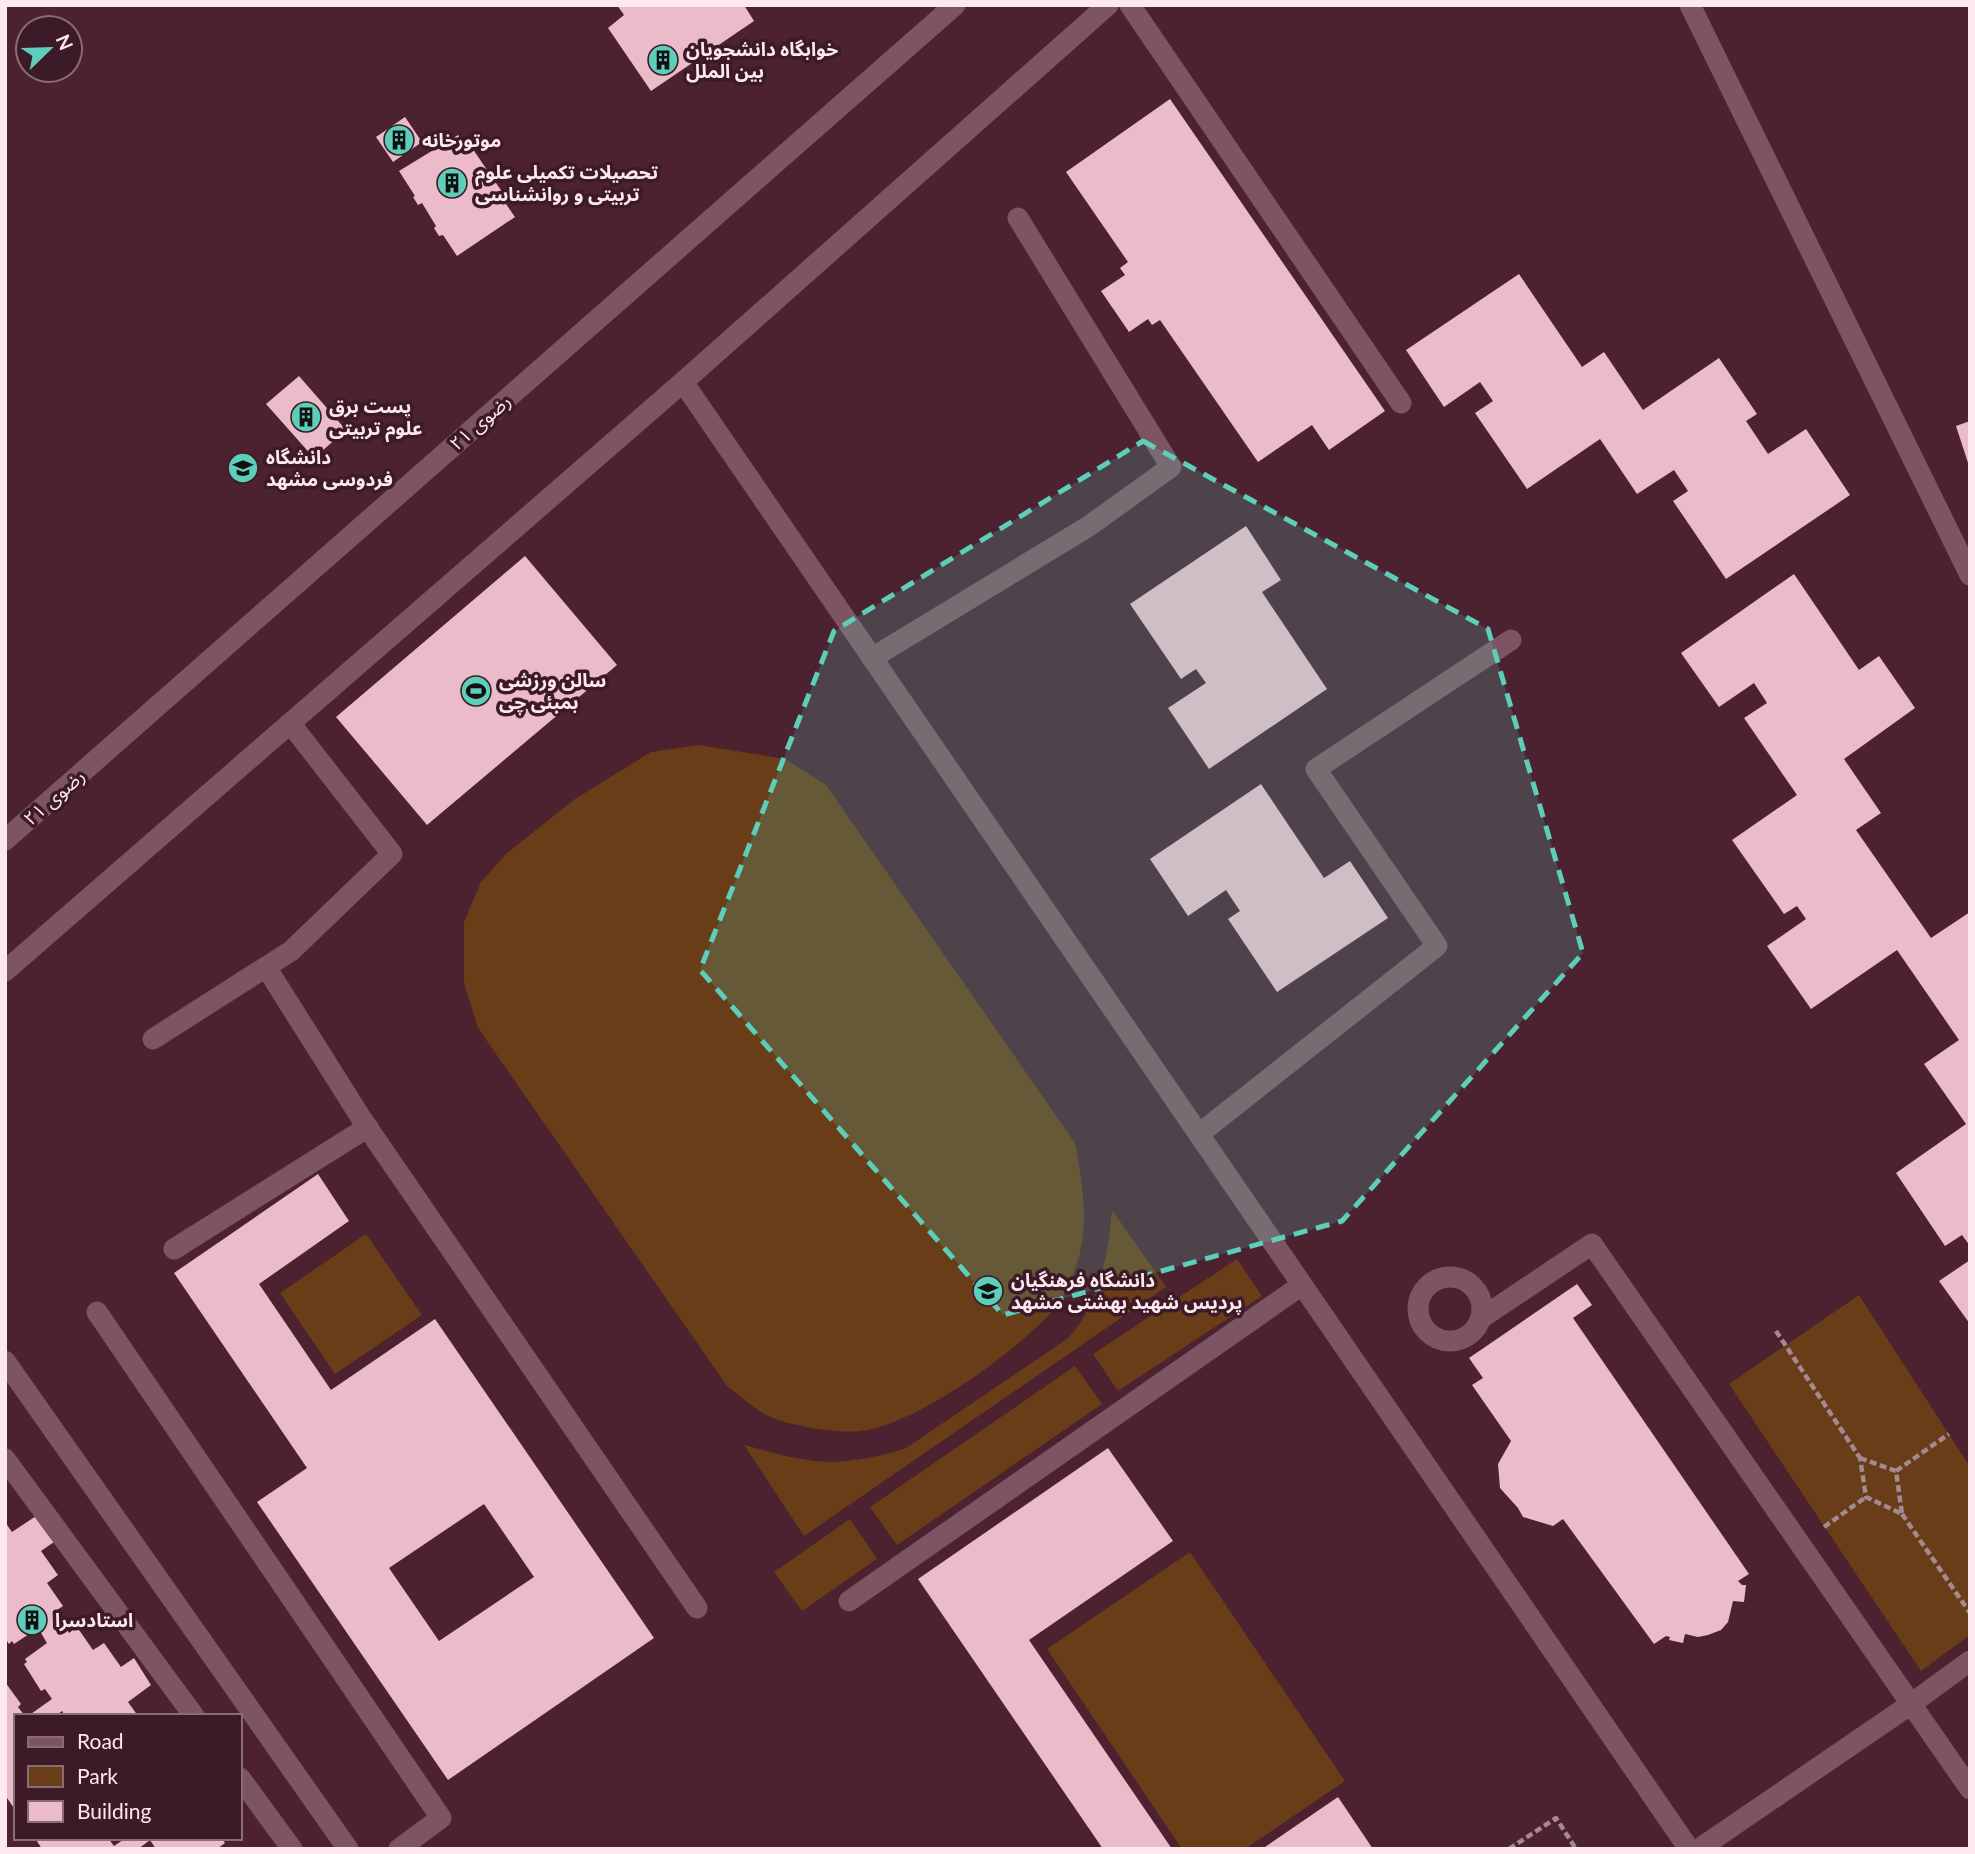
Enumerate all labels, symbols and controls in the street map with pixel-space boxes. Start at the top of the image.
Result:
north arrow [14,14,84,84]
text: N [52,31,79,53]
place label: خوابگاه دانشجویان بین الملل [686,37,838,83]
building icon: خوابگاه دانشجویان بین الملل [646,43,680,77]
building icon: موتورخانه [382,123,416,157]
place label: موتورخانه [422,128,501,152]
place label: تحصیلات تکمیلی علوم تربیتی و روانشناسی [475,160,658,206]
building icon: تحصیلات تکمیلی علوم تربیتی و روانشناسی [435,166,469,200]
street label: رضوی ۲۱ [444,389,516,455]
place label: پست برق علوم تربیتی [329,394,423,443]
building icon: پست برق علوم تربیتی [289,400,323,434]
place label: دانشگاه فردوسی مشهد [266,445,393,491]
school or university icon: دانشگاه فردوسی مشهد [226,451,260,485]
place label: سالن ورزشی بمبئی چی [499,668,606,715]
sports icon: سالن ورزشی بمبئی چی [459,674,493,708]
street label: رضوی ۲۱ [18,764,90,830]
place label: دانشگاه فرهنگیان پردیس شهید بهشتی مشهد [1011,1268,1242,1315]
school or university icon: دانشگاه فرهنگیان پردیس شهید بهشتی مشهد [971,1274,1005,1308]
building icon: استادسرا [15,1603,49,1637]
place label: استادسرا [55,1608,133,1632]
legend [14,1714,242,1840]
text: Road [77,1728,124,1753]
text: Park [77,1763,118,1788]
text: Building [77,1798,152,1823]

